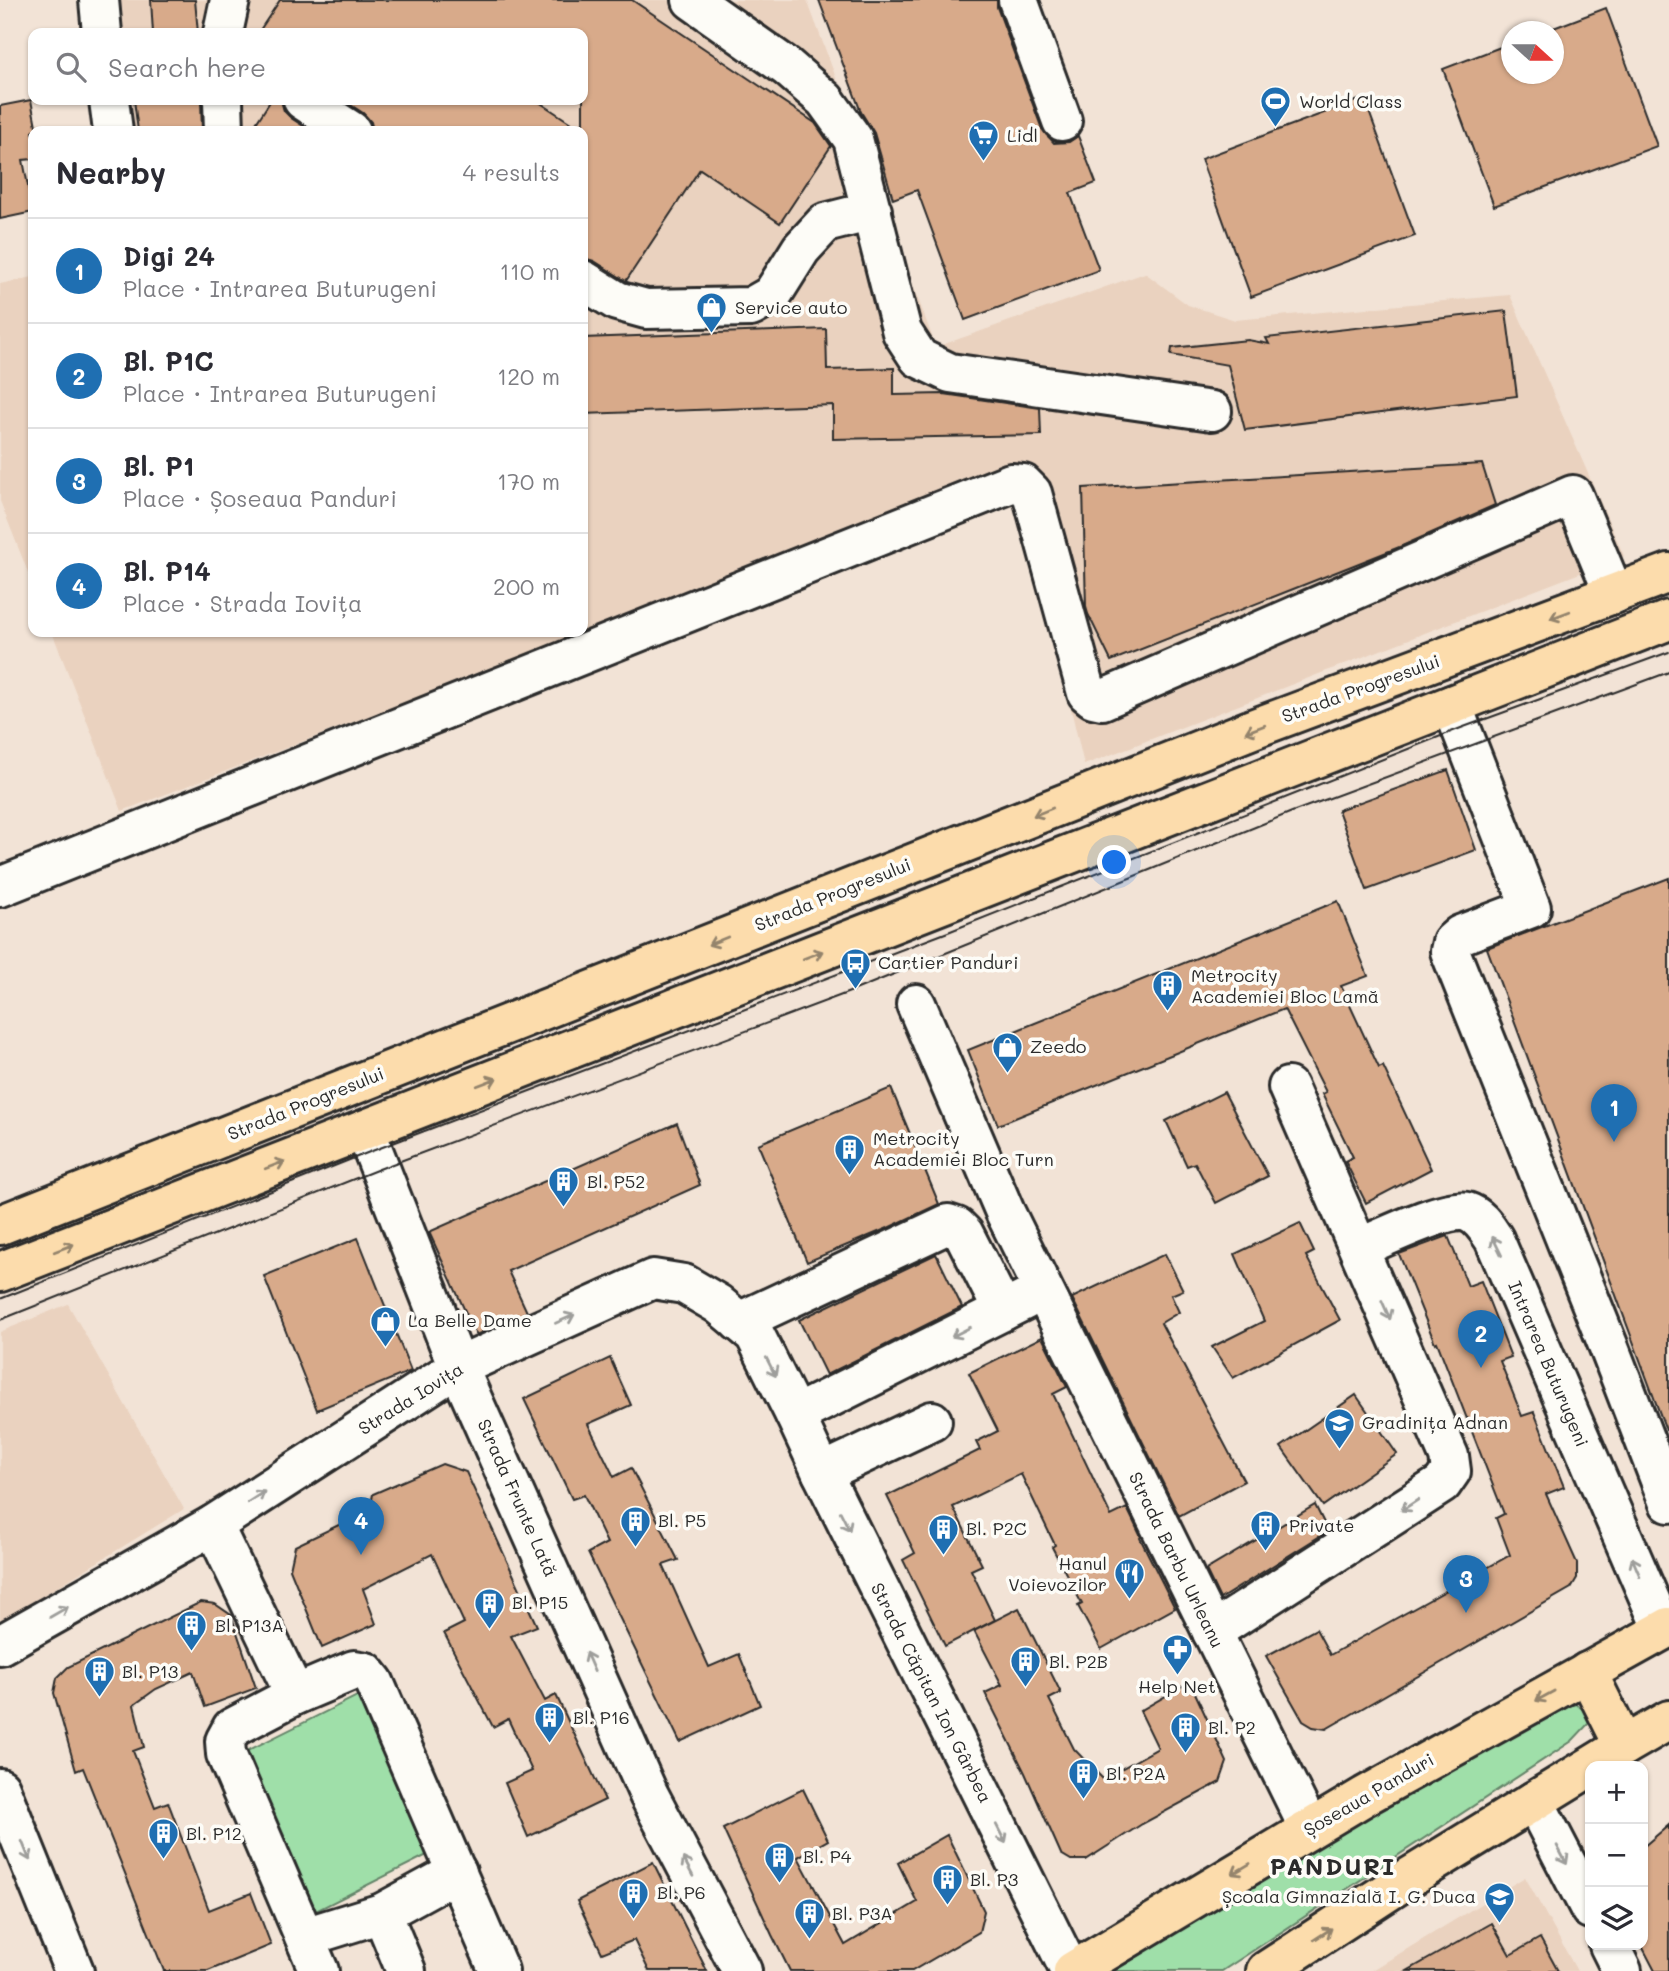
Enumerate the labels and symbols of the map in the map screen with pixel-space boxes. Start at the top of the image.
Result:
north arrow [1501,21,1564,84]
sports icon: World Class [1259,85,1293,129]
place label: World Class [1299,89,1402,113]
supermarket icon: Lidl [967,119,1001,163]
place label: Lidl [1007,123,1038,147]
shop icon: Service auto [695,291,729,335]
place label: Service auto [735,295,848,319]
one-way arrow [1549,609,1571,622]
street label: Strada Progresului [1278,648,1443,728]
one-way arrow [1244,723,1266,736]
one-way arrow [1033,807,1054,820]
your location [1097,845,1131,879]
street label: Strada Progresului [751,852,914,936]
one-way arrow [707,936,729,949]
bus stop icon: Cartier Panduri [838,946,872,990]
one-way arrow [802,947,824,960]
place label: Cartier Panduri [878,950,1018,974]
place label: Metrocity Academiei Bloc Lamă [1191,963,1379,1008]
building icon: Metrocity Academiei Bloc Lamă [1151,969,1185,1013]
shop icon: Zeedo [990,1030,1024,1074]
place label: Zeedo [1030,1034,1087,1058]
street label: Strada Progresului [224,1061,387,1145]
one-way arrow [476,1075,498,1088]
pin: 1 [1591,1084,1637,1142]
place label: Metrocity Academiei Bloc Turn [873,1126,1054,1171]
building icon: Metrocity Academiei Bloc Turn [833,1132,867,1176]
one-way arrow [264,1157,286,1170]
building icon: Bl. P52 [547,1165,581,1209]
place label: Bl. P52 [587,1169,645,1193]
one-way arrow [1489,1236,1503,1257]
one-way arrow [52,1240,74,1253]
street label: Intrarea Buturugeni [1503,1277,1595,1450]
one-way arrow [1380,1299,1393,1321]
shop icon: La Belle Dame [368,1304,402,1348]
place label: La Belle Dame [408,1308,532,1332]
pin: 2 [1458,1310,1504,1368]
one-way arrow [554,1312,575,1325]
one-way arrow [951,1326,972,1339]
street label: Strada Iovița [353,1356,467,1440]
one-way arrow [765,1356,779,1377]
school or university icon: Gradinița Adnan [1322,1406,1356,1450]
place label: Gradinița Adnan [1362,1410,1508,1434]
street label: Strada Frunte Lată [472,1415,563,1580]
street label: Strada Barbu Urleanu [1124,1468,1230,1652]
one-way arrow [245,1490,265,1504]
pin: 4 [338,1497,384,1555]
one-way arrow [1401,1497,1420,1512]
building icon: Bl. P5 [618,1504,652,1548]
place label: Bl. P5 [658,1508,706,1532]
building icon: Private [1249,1509,1283,1553]
one-way arrow [839,1510,853,1531]
building icon: Bl. P2C [926,1512,960,1556]
place label: Private [1289,1513,1354,1537]
place label: Bl. P2C [966,1516,1027,1540]
place label: Hanul Voievozilor [1008,1551,1107,1596]
pin: 3 [1443,1555,1489,1613]
restaurant icon: Hanul Voievozilor [1113,1557,1147,1601]
one-way arrow [1629,1557,1642,1578]
street label: Strada Căpitan Ion Gârbea [866,1578,998,1807]
building icon: Bl. P15 [472,1586,506,1630]
place label: Bl. P15 [512,1590,568,1614]
one-way arrow [49,1605,69,1619]
building icon: Bl. P13A [175,1609,209,1653]
place label: Bl. P13A [215,1613,284,1637]
pharmacy icon: Help Net [1160,1632,1194,1676]
building icon: Bl. P2B [1009,1645,1043,1689]
place label: Bl. P2B [1049,1649,1108,1673]
one-way arrow [583,1652,596,1673]
building icon: Bl. P13 [82,1655,116,1699]
place label: Bl. P13 [122,1659,178,1683]
place label: Help Net [1138,1674,1216,1698]
one-way arrow [1536,1689,1556,1703]
building icon: Bl. P16 [533,1701,567,1745]
place label: Bl. P16 [573,1705,630,1729]
building icon: Bl. P2 [1168,1711,1202,1755]
place label: Bl. P2 [1208,1715,1256,1739]
street label: Șoseaua Panduri [1299,1747,1438,1841]
building icon: Bl. P2A [1066,1757,1100,1801]
place label: Bl. P2A [1106,1761,1166,1785]
building icon: Bl. P12 [146,1817,180,1861]
place label: Bl. P12 [186,1821,242,1845]
one-way arrow [995,1823,1009,1844]
one-way arrow [20,1840,33,1862]
building icon: Bl. P4 [763,1840,797,1884]
place label: Bl. P4 [803,1844,852,1868]
one-way arrow [1556,1844,1569,1865]
district label: PANDURI [1270,1850,1396,1881]
one-way arrow [680,1857,694,1878]
building icon: Bl. P3 [930,1863,964,1907]
one-way arrow [1232,1863,1252,1877]
place label: Bl. P3 [970,1867,1018,1891]
building icon: Bl. P6 [617,1876,651,1920]
place label: Bl. P6 [657,1880,706,1904]
school or university icon: Școala Gimnazială I. G. Duca [1482,1880,1516,1924]
place label: Școala Gimnazială I. G. Duca [1222,1884,1476,1908]
building icon: Bl. P3A [792,1897,826,1941]
place label: Bl. P3A [832,1901,893,1925]
one-way arrow [1313,1926,1333,1940]

